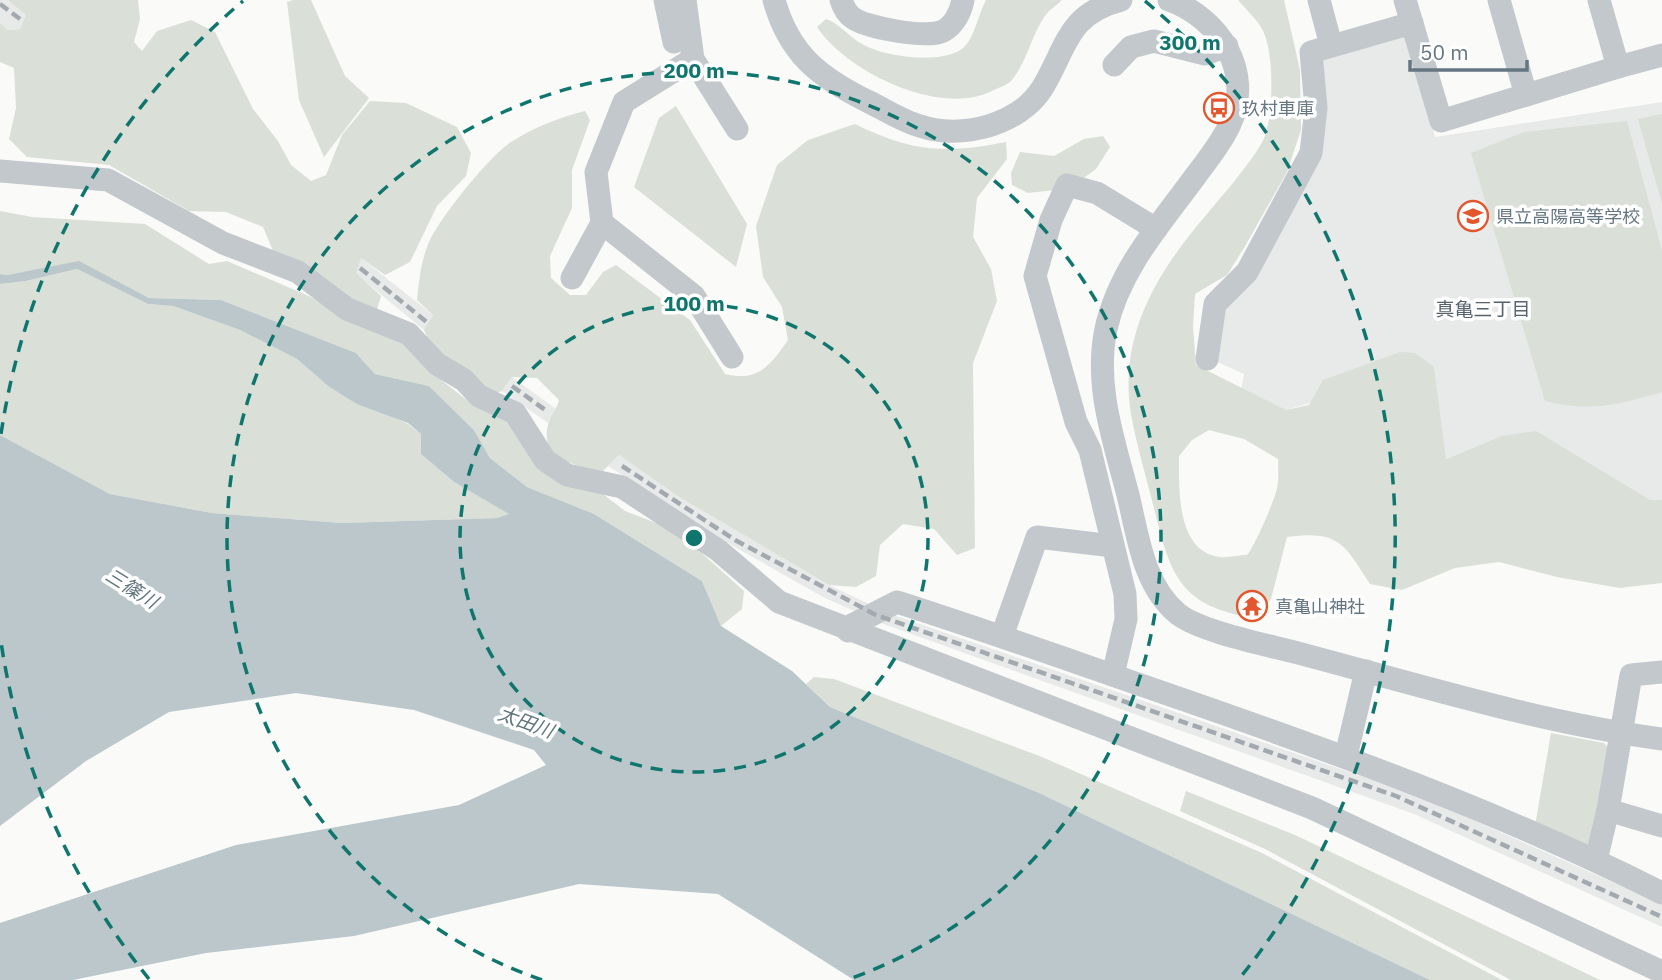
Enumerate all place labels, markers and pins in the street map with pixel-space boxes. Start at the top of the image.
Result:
bus stop icon: 玖村車庫 [1202,91,1236,125]
place label: 玖村車庫 [1242,97,1314,120]
school or university icon: 県立高陽高等学校 [1456,199,1490,233]
place label: 県立高陽高等学校 [1496,205,1640,228]
centre of rings [682,526,706,550]
temple icon: 真亀山神社 [1235,589,1269,623]
place label: 真亀山神社 [1275,595,1365,618]

